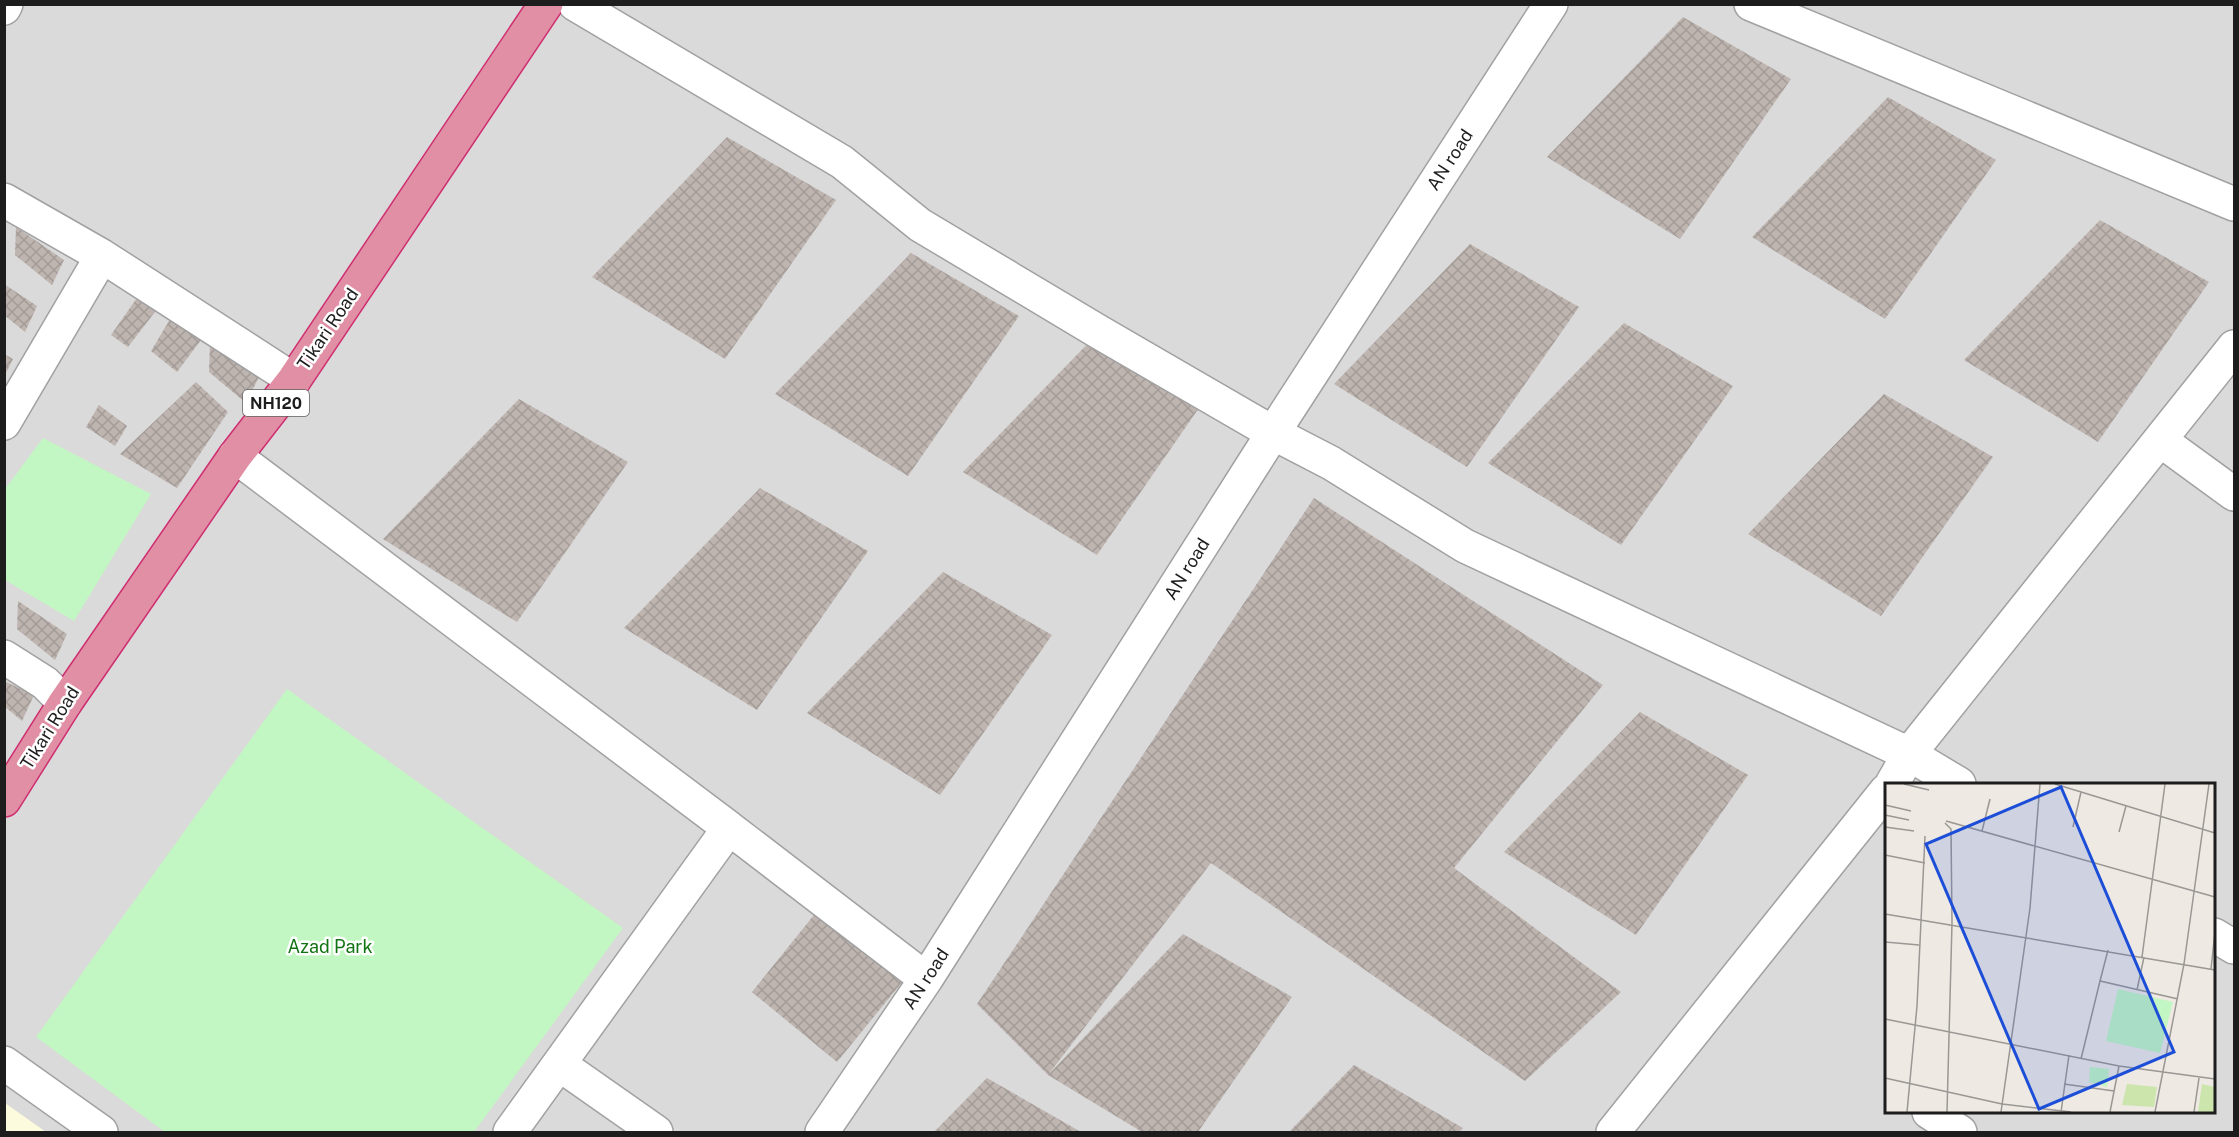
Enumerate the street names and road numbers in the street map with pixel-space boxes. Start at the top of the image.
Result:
street label: AN road [1422,125,1477,194]
street label: Tikari Road [293,284,362,373]
road number: NH120 [243,390,309,416]
street label: AN road [1160,534,1214,603]
street label: Tikari Road [16,682,83,773]
street label: AN road [898,944,953,1013]

